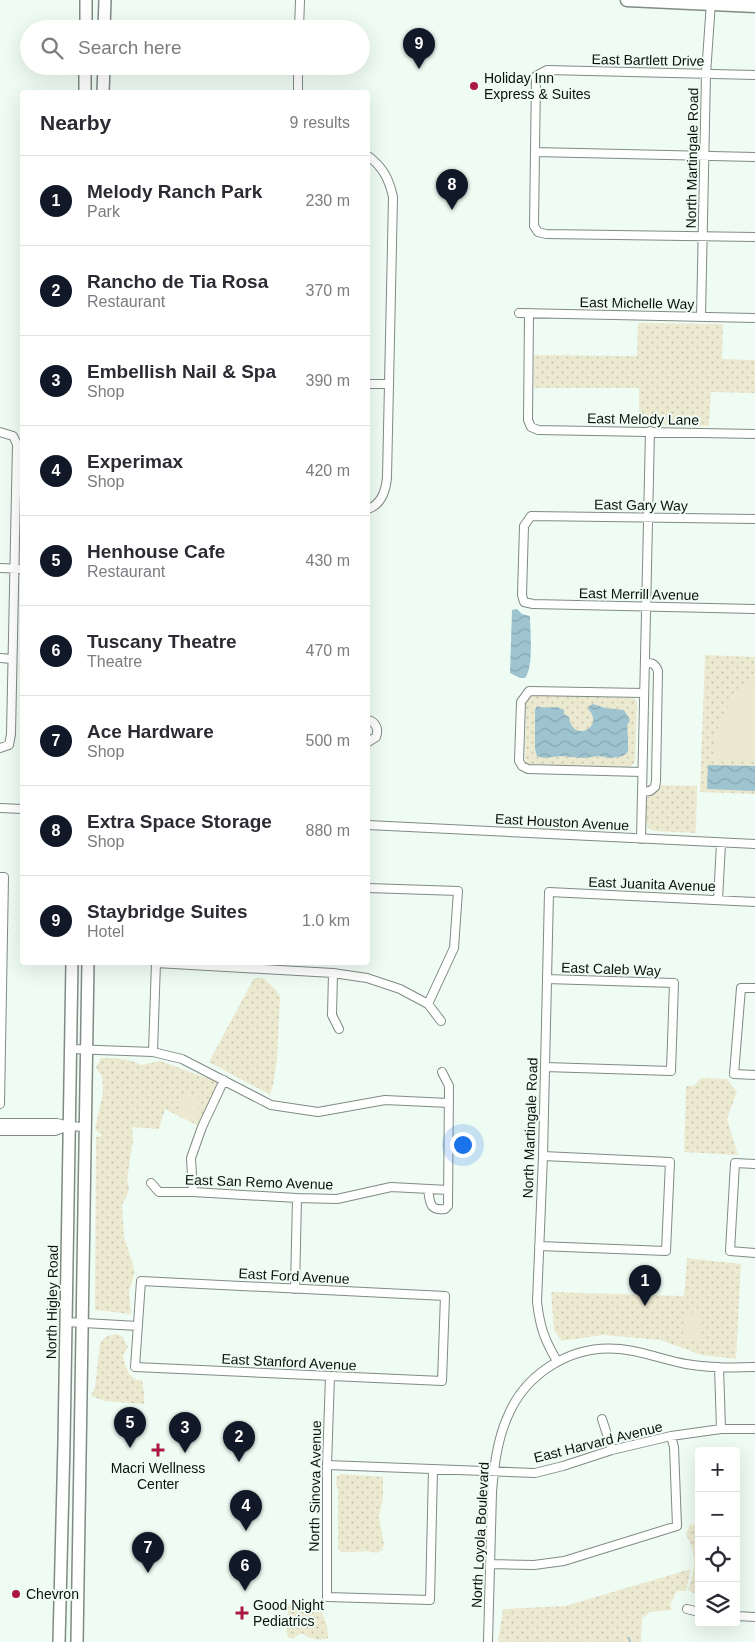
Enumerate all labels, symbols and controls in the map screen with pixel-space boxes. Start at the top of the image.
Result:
search box [20,20,370,75]
pin: 9 [403,28,435,69]
icon: search [38,34,66,62]
text: Search here [78,37,182,58]
street label: East Bartlett Drive [591,51,705,69]
place label: Holiday Inn Express & Suites [484,70,591,102]
marker: Holiday Inn Express & Suites [468,80,480,92]
street label: North Martingale Road [683,87,701,229]
text: Nearby [40,111,111,134]
text: 9 results [290,114,350,131]
pin: 8 [436,169,468,210]
text: Melody Ranch Park [87,181,262,202]
text: 1 [52,192,60,209]
text: 230 m [306,192,350,209]
text: Park [87,203,120,220]
text: Rancho de Tia Rosa [87,271,268,292]
text: 2 [52,282,60,299]
text: 370 m [306,282,350,299]
text: Restaurant [87,293,165,310]
street label: East Michelle Way [580,294,694,312]
text: Embellish Nail & Spa [87,361,276,382]
text: 3 [52,372,60,389]
text: 390 m [306,372,350,389]
text: Shop [87,383,124,400]
street label: East Melody Lane [587,410,699,428]
text: Experimax [87,451,183,472]
text: 4 [52,462,60,479]
text: 420 m [306,462,350,479]
text: Shop [87,473,124,490]
street label: East Gary Way [594,496,688,514]
text: Henhouse Cafe [87,541,225,562]
text: 5 [52,552,60,569]
text: 430 m [306,552,350,569]
text: Restaurant [87,563,165,580]
street label: East Merrill Avenue [579,585,700,603]
text: Tuscany Theatre [87,631,237,652]
text: 6 [52,642,60,659]
text: 470 m [306,642,350,659]
text: Theatre [87,653,142,670]
text: Ace Hardware [87,721,214,742]
text: 7 [52,732,60,749]
text: 500 m [306,732,350,749]
text: Shop [87,743,124,760]
street label: East Houston Avenue [494,810,630,834]
text: Extra Space Storage [87,811,272,832]
text: 8 [52,822,60,839]
text: 880 m [306,822,350,839]
text: Shop [87,833,124,850]
street label: East Juanita Avenue [588,874,716,894]
text: Staybridge Suites [87,901,248,922]
text: 9 [52,912,60,929]
text: 1.0 km [302,912,350,929]
text: Hotel [87,923,124,940]
street label: East Caleb Way [561,959,661,979]
street label: North Martingale Road [520,1057,540,1199]
your location [450,1132,476,1158]
street label: East San Remo Avenue [185,1171,334,1193]
street label: North Higley Road [43,1245,61,1359]
street label: East Ford Avenue [238,1265,350,1287]
pin: 1 [629,1265,661,1306]
street label: East Stanford Avenue [221,1350,357,1374]
pin: 5 [114,1407,146,1448]
pin: 3 [169,1412,201,1453]
street label: East Harvard Avenue [532,1418,664,1466]
street label: North Sinova Avenue [306,1420,324,1552]
pin: 2 [223,1421,255,1462]
marker: Macri Wellness Center [151,1443,165,1457]
map controls [695,1447,740,1627]
button: + [695,1447,740,1492]
place label: Macri Wellness Center [111,1460,205,1492]
street label: North Loyola Boulevard [468,1462,492,1608]
pin: 4 [230,1490,262,1531]
button: − [695,1492,740,1537]
pin: 7 [132,1532,164,1573]
button: locate [695,1537,740,1582]
pin: 6 [229,1550,261,1591]
button: layers [695,1582,740,1627]
place label: Chevron [26,1586,79,1602]
marker: Chevron [10,1588,22,1600]
place label: Good Night Pediatrics [253,1597,324,1629]
marker: Good Night Pediatrics [235,1606,249,1620]

